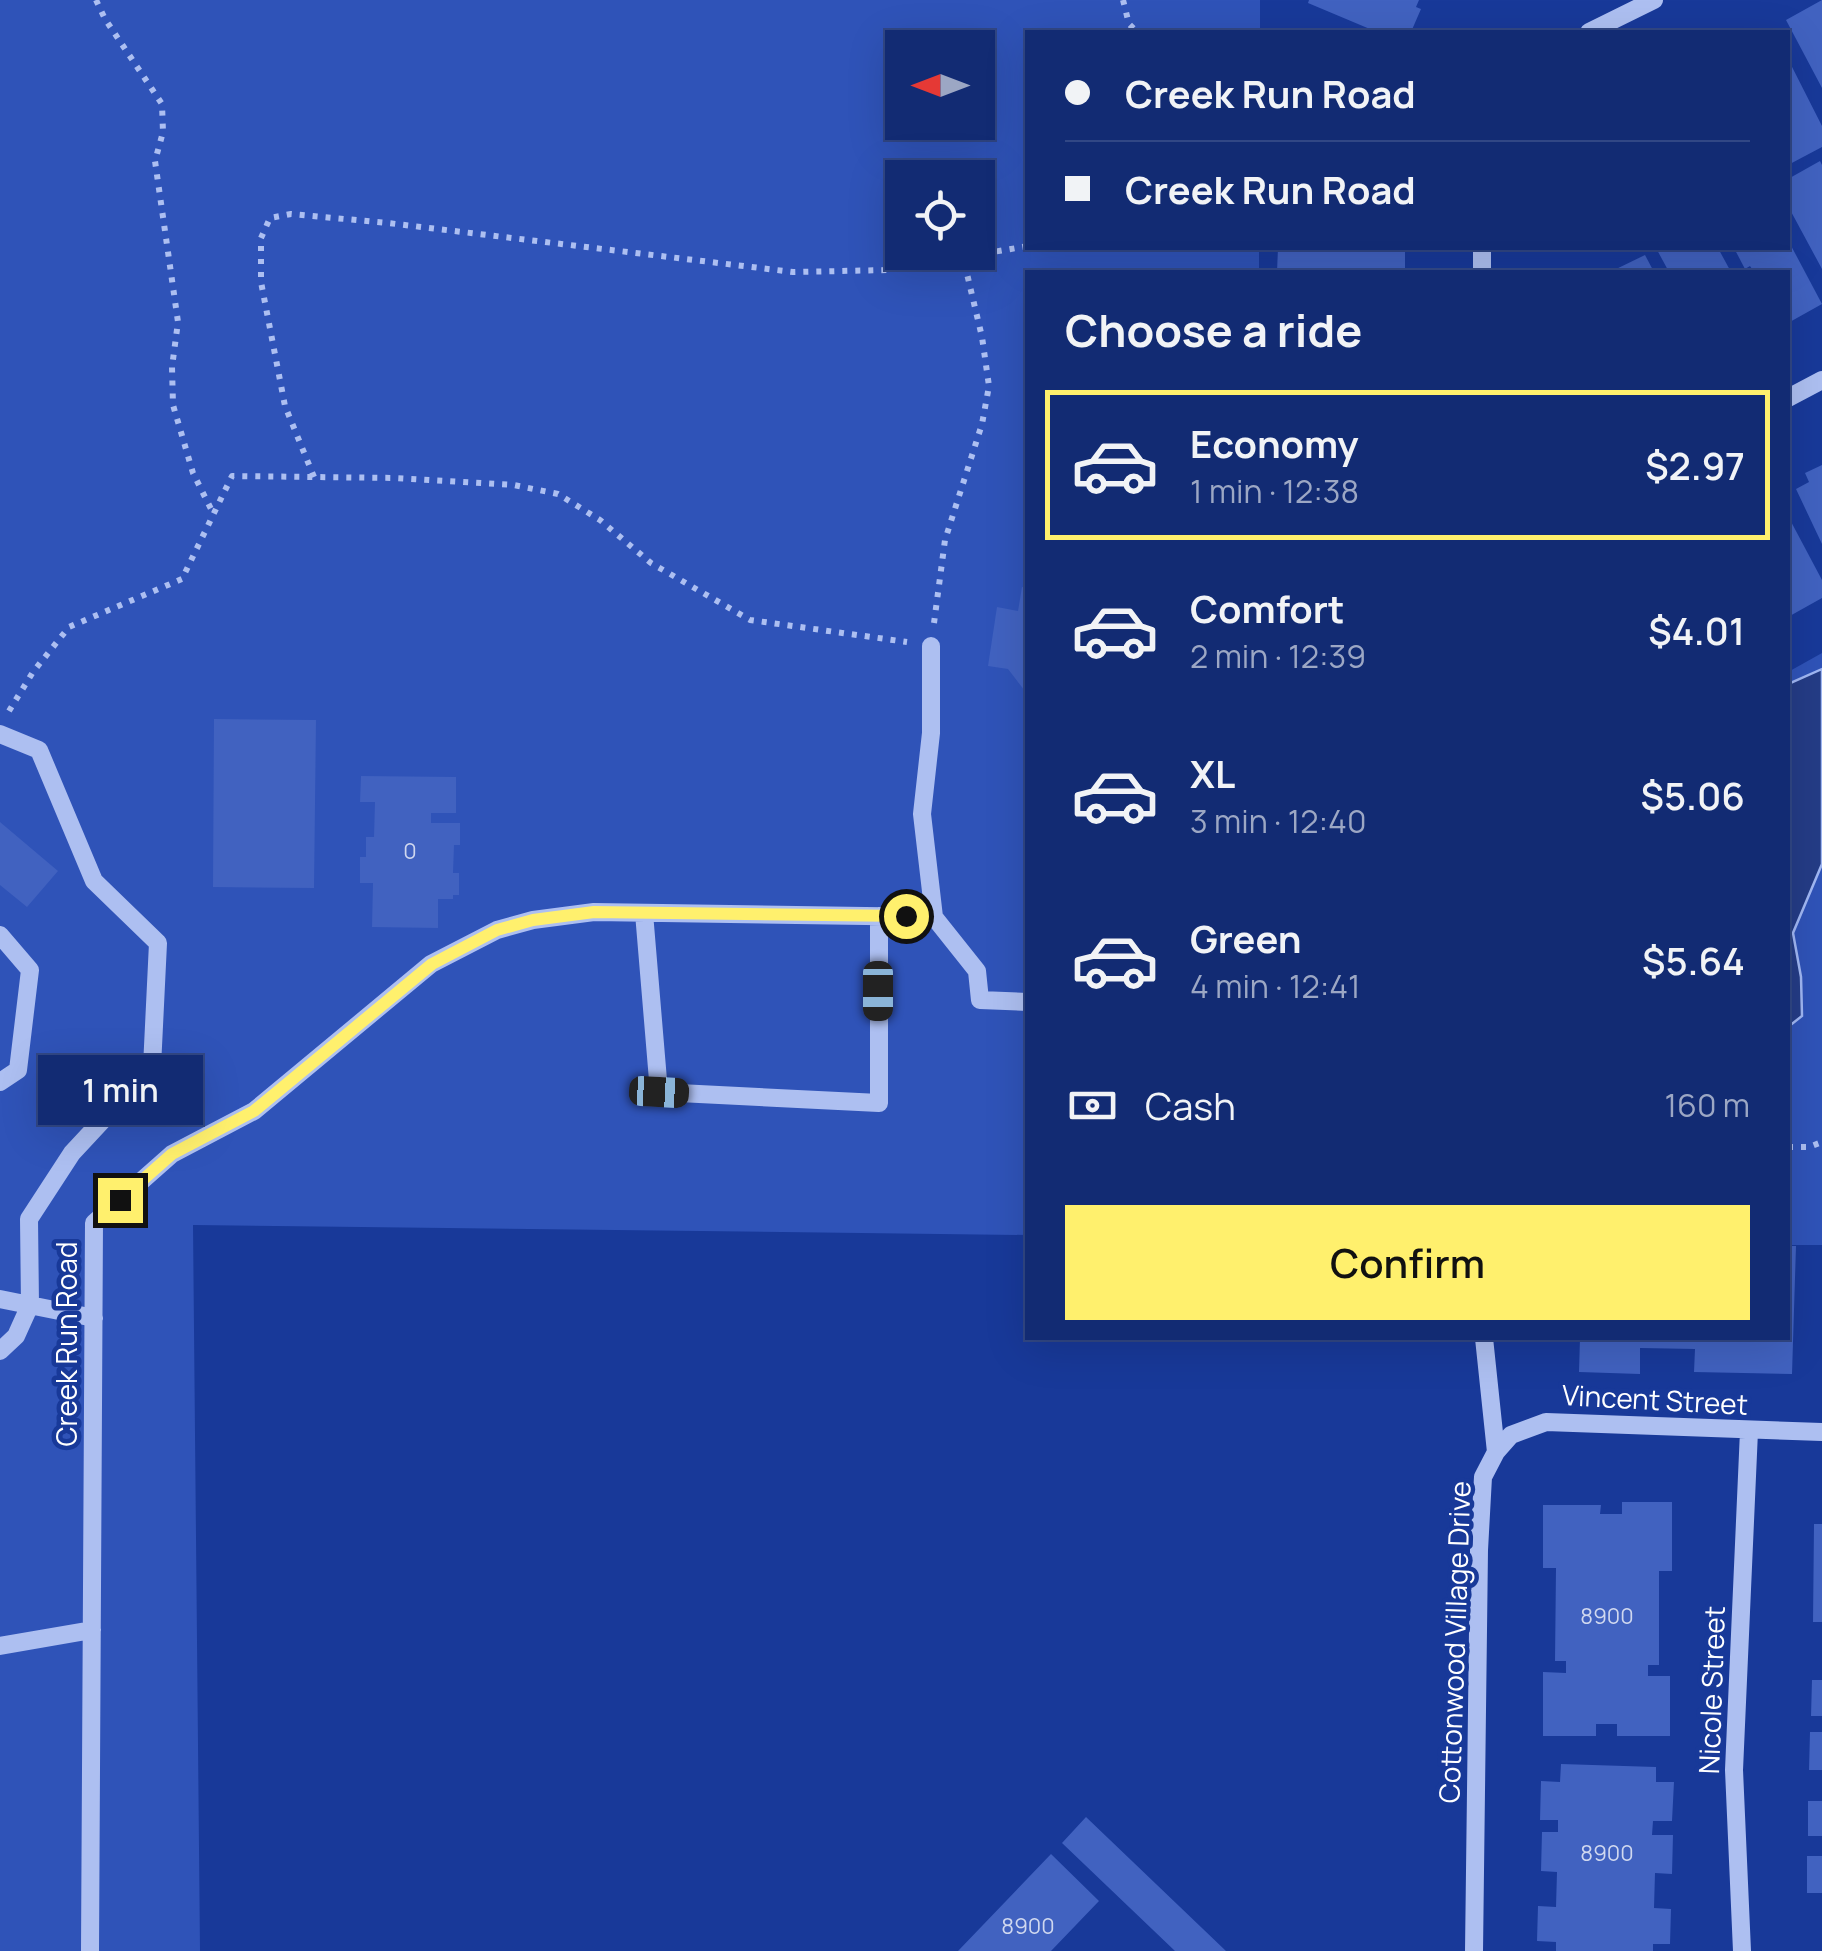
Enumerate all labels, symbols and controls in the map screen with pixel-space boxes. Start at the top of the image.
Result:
north arrow [885,30,995,140]
map controls [885,30,995,270]
text: Creek Run Road [1125,67,1416,119]
button: locate [885,160,995,270]
text: Creek Run Road [1125,163,1416,215]
text: Choose a ride [1065,299,1362,361]
text: Economy [1190,417,1359,469]
icon: car [1070,420,1160,510]
text: $2.97 [1645,439,1745,491]
text: 1 min · 12:38 [1190,469,1359,513]
text: Comfort [1190,582,1344,634]
icon: car [1070,585,1160,675]
text: $4.01 [1648,604,1745,656]
text: 2 min · 12:39 [1190,634,1366,678]
text: XL [1190,747,1235,799]
icon: car [1070,750,1160,840]
text: $5.06 [1641,769,1745,821]
text: 3 min · 12:40 [1190,799,1366,843]
house number: 0 [403,836,417,866]
route start [884,894,929,939]
text: Green [1190,912,1302,964]
icon: car [1070,915,1160,1005]
text: $5.64 [1642,934,1745,986]
car [863,961,893,1021]
text: 4 min · 12:41 [1190,964,1361,1008]
callout: 1 min [38,1055,202,1125]
text: 1 min [82,1068,159,1112]
car [628,1075,690,1109]
icon: cash [1065,1078,1120,1133]
text: Cash [1145,1079,1236,1131]
text: 160 m [1665,1083,1750,1127]
route end [98,1178,143,1223]
button: Confirm [1065,1205,1750,1320]
street label: Creek Run Road [47,1242,85,1446]
street label: Vincent Street [1561,1375,1749,1423]
street label: Cottonwood Village Drive [1429,1480,1479,1804]
house number: 8900 [1580,1601,1634,1631]
street label: Nicole Street [1689,1605,1733,1775]
house number: 8900 [1580,1838,1634,1868]
house number: 8900 [1001,1911,1055,1941]

